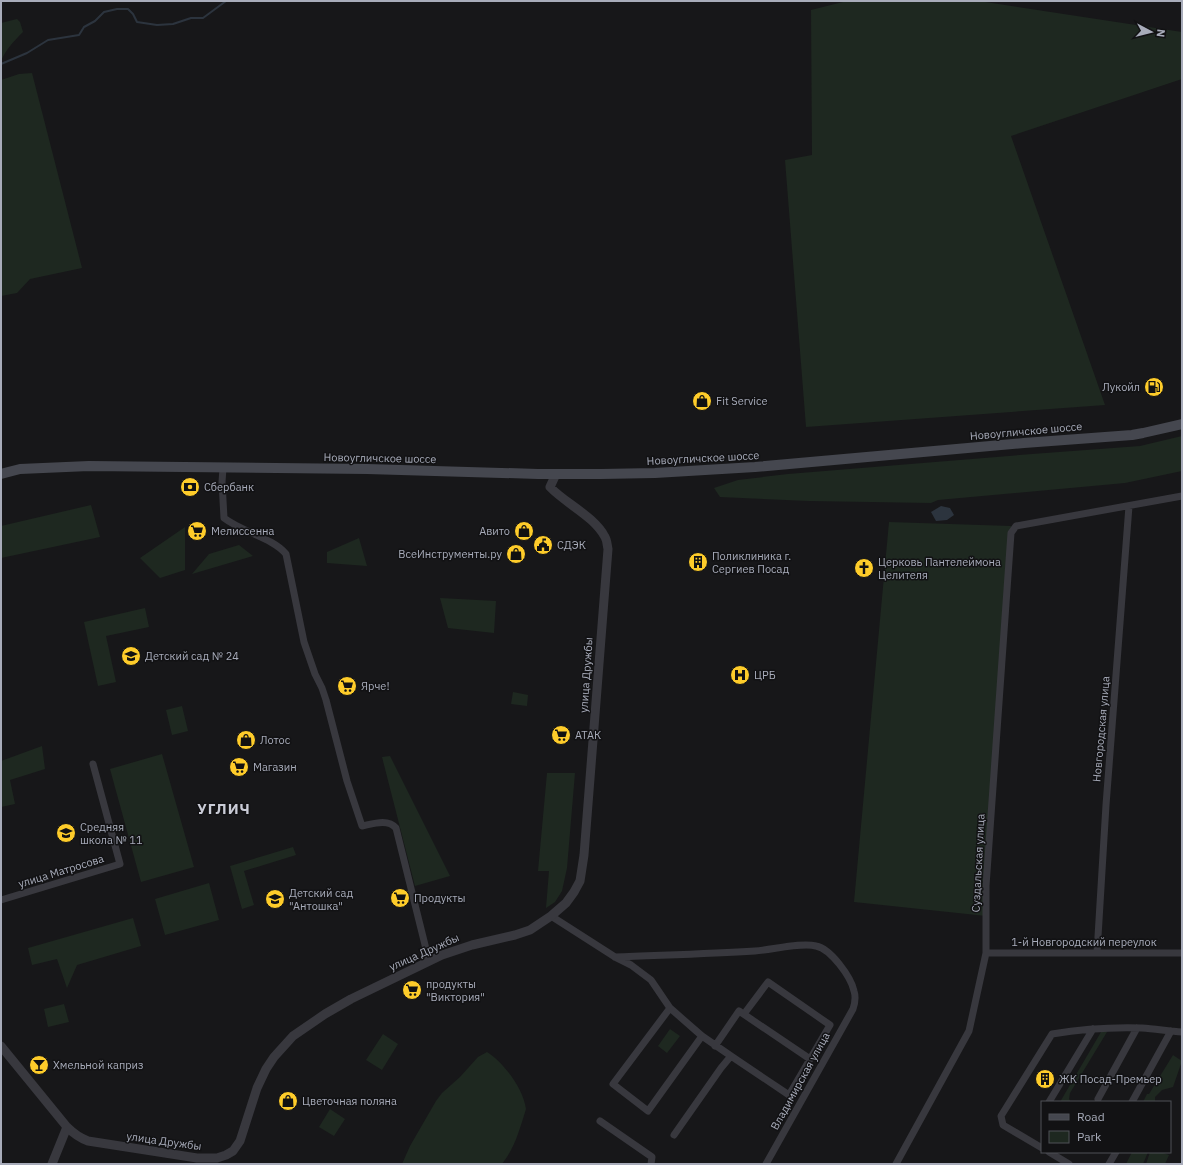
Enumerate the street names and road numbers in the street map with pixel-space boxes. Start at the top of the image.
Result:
street label: Новоугличское шоссе [969,419,1083,443]
street label: Новоугличское шоссе [646,448,760,468]
street label: Новоугличское шоссе [323,450,437,466]
street label: улица Дружбы [576,637,596,713]
street label: Новгородская улица [1089,675,1113,783]
street label: Суздальская улица [968,813,988,913]
street label: улица Матросова [16,851,106,891]
street label: улица Дружбы [387,930,461,974]
street label: 1-й Новгородский переулок [1011,935,1157,949]
street label: Владимирская улица [767,1030,833,1132]
street label: улица Дружбы [126,1129,202,1153]

